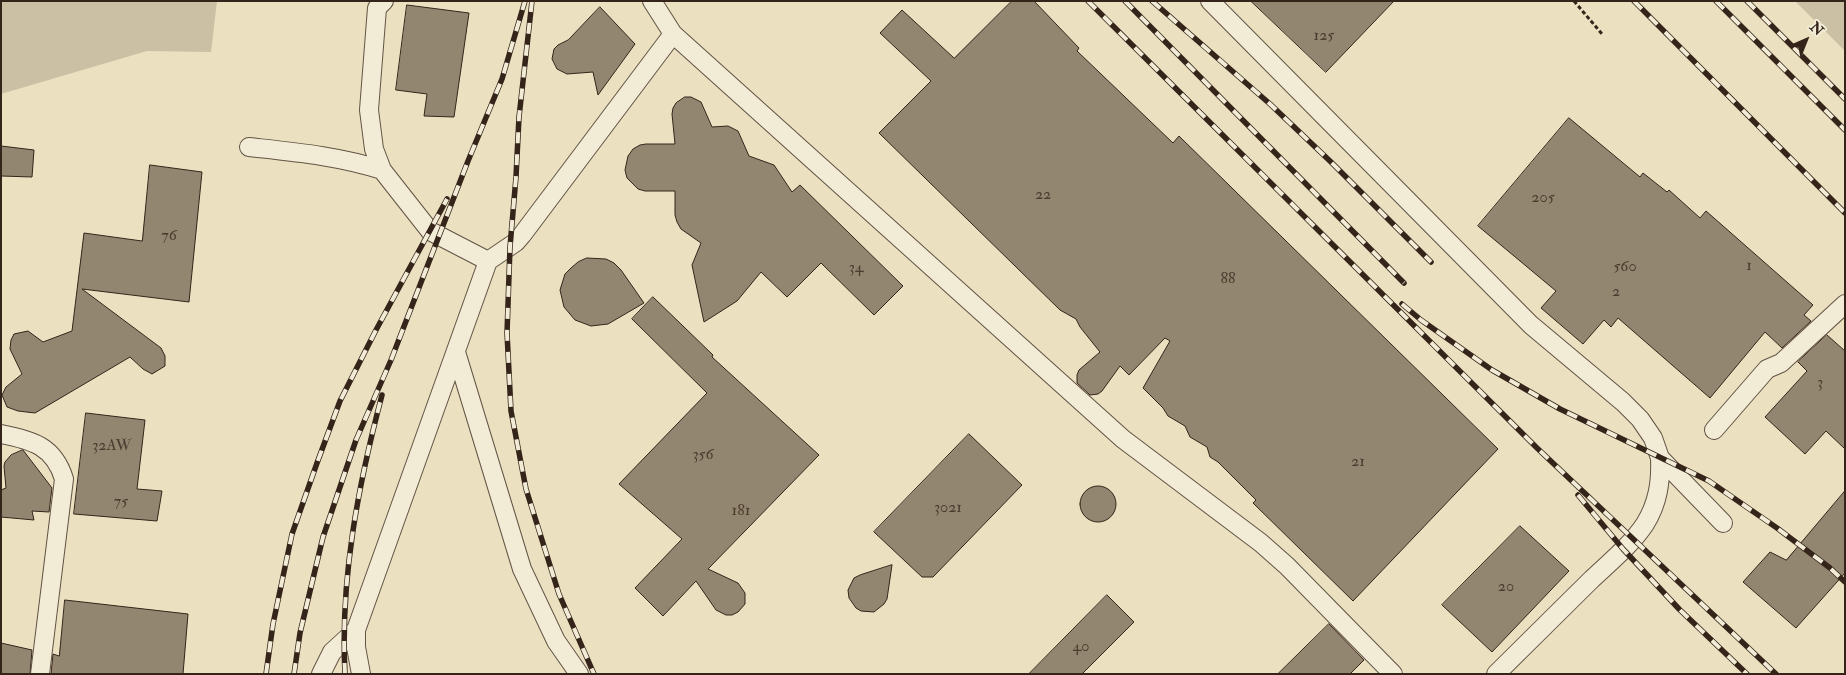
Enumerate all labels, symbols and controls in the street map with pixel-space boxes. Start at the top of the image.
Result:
north arrow [1781,15,1831,65]
text: N [1806,18,1827,39]
house number: 125 [1314,27,1334,47]
house number: 22 [1035,186,1051,206]
house number: 205 [1531,189,1555,209]
house number: 76 [161,227,177,247]
house number: 1 [1746,257,1752,277]
house number: 560 [1613,258,1637,278]
house number: 34 [849,259,863,279]
house number: 88 [1220,270,1236,290]
house number: 2 [1612,283,1620,303]
house number: 3 [1817,374,1823,394]
house number: 32AW [92,437,132,457]
house number: 356 [692,446,714,466]
house number: 21 [1351,453,1365,473]
house number: 75 [114,493,128,513]
house number: 3021 [934,499,962,519]
house number: 181 [732,502,750,522]
house number: 20 [1498,578,1514,598]
house number: 40 [1073,638,1089,658]

